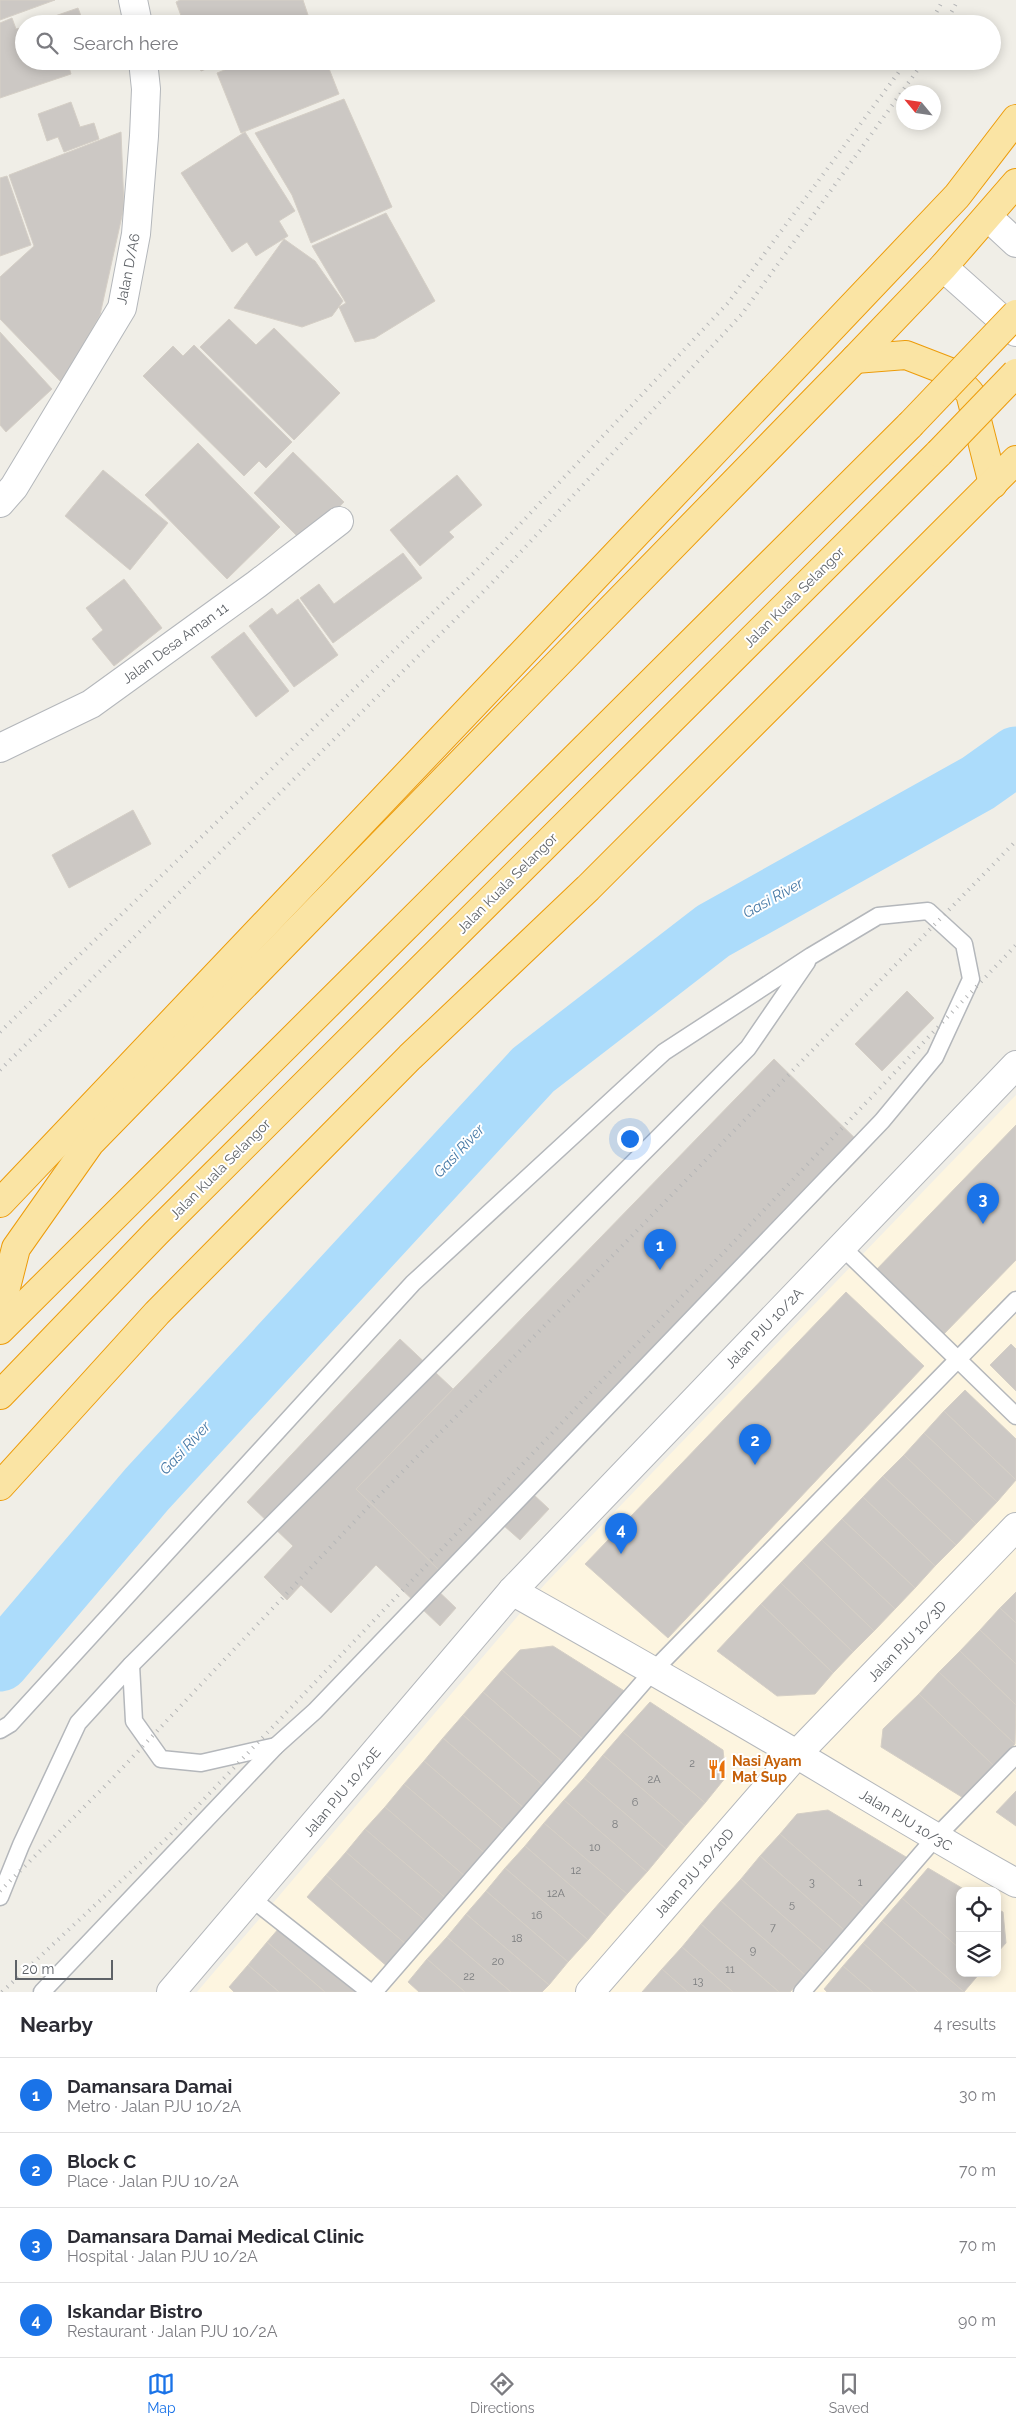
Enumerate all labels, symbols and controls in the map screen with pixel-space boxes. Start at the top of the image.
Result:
search box [15,15,1001,70]
icon: search [33,29,61,57]
text: Search here [73,32,179,54]
north arrow [896,85,941,130]
street label: Jalan D/A6 [113,232,143,306]
street label: Jalan Kuala Selangor [740,543,848,651]
street label: Jalan Desa Aman 11 [119,599,231,687]
street label: Jalan Kuala Selangor [453,829,561,937]
water label: Gasi River [740,874,807,922]
street label: Jalan Kuala Selangor [166,1115,274,1223]
water label: Gasi River [430,1120,489,1181]
your location [617,1126,643,1152]
pin: 3 [967,1183,999,1224]
pin: 1 [644,1229,676,1270]
street label: Jalan PJU 10/2A [722,1284,807,1371]
water label: Gasi River [156,1417,215,1478]
pin: 2 [739,1424,771,1465]
pin: 4 [605,1513,637,1554]
street label: Jalan PJU 10/3D [865,1597,949,1685]
street label: Jalan PJU 10/10E [300,1744,384,1840]
place label: Nasi Ayam Mat Sup [732,1753,802,1785]
house number: 2 [689,1757,695,1770]
restaurant icon: Nasi Ayam Mat Sup [706,1758,728,1780]
house number: 2A [647,1773,661,1786]
street label: Jalan PJU 10/3C [857,1786,956,1854]
house number: 6 [632,1796,639,1809]
house number: 8 [612,1818,618,1831]
street label: Jalan PJU 10/10D [651,1825,737,1921]
house number: 10 [589,1841,601,1854]
house number: 12 [571,1864,581,1877]
house number: 3 [809,1876,815,1889]
house number: 1 [858,1876,863,1889]
house number: 12A [547,1887,566,1900]
map controls [956,1887,1001,1977]
button: locate [956,1887,1001,1932]
house number: 5 [789,1898,795,1911]
house number: 16 [531,1909,543,1922]
house number: 7 [770,1921,776,1934]
house number: 18 [511,1932,523,1945]
button: layers [956,1932,1001,1977]
house number: 9 [750,1944,756,1957]
house number: 20 [492,1955,504,1968]
scale bar [15,1957,112,1980]
text: 20 m [22,1961,54,1977]
house number: 11 [725,1963,735,1976]
house number: 22 [463,1970,475,1983]
house number: 13 [693,1975,703,1988]
text: Nearby [20,2012,93,2037]
text: 4 results [934,2015,996,2034]
text: Damansara Damai [67,2075,232,2097]
text: 1 [32,2086,40,2105]
text: 30 m [959,2086,996,2105]
text: Metro · Jalan PJU 10/2A [67,2097,241,2116]
text: Block C [67,2150,136,2172]
text: 2 [31,2161,41,2180]
text: 70 m [959,2161,996,2180]
text: Place · Jalan PJU 10/2A [67,2172,239,2191]
text: Damansara Damai Medical Clinic [67,2225,364,2247]
text: 3 [32,2236,40,2255]
text: 70 m [959,2236,996,2255]
text: Hospital · Jalan PJU 10/2A [67,2247,258,2266]
text: Iskandar Bistro [67,2300,202,2322]
text: 4 [31,2311,41,2330]
text: 90 m [958,2311,996,2330]
text: Restaurant · Jalan PJU 10/2A [67,2322,277,2341]
tab: Map [147,2370,176,2416]
tab: Directions [470,2370,535,2416]
tab: Saved [829,2370,869,2416]

